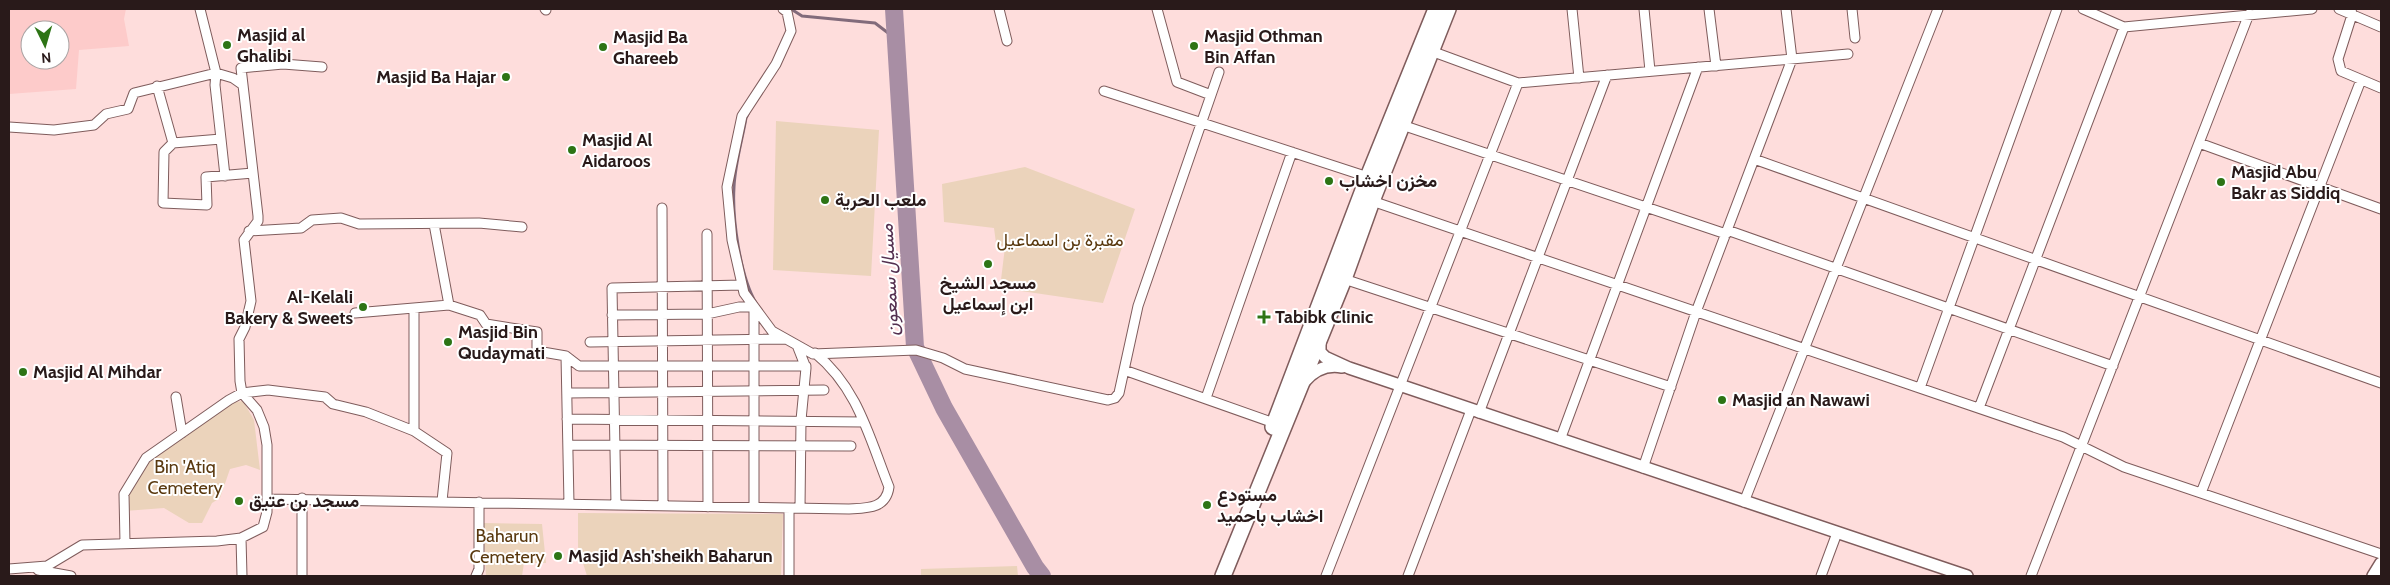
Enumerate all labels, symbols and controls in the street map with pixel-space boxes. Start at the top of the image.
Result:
north arrow [20,20,70,70]
place label: Masjid al Ghalibi [237,24,305,67]
place label: Masjid Othman Bin Affan [1204,25,1323,68]
place label: Masjid Ba Ghareeb [613,26,688,69]
marker: Masjid al Ghalibi [221,39,233,51]
marker: Masjid Othman Bin Affan [1188,40,1200,52]
marker: Masjid Ba Ghareeb [597,41,609,53]
text: N [40,49,52,67]
place label: Masjid Ba Hajar [376,66,496,88]
marker: Masjid Ba Hajar [500,71,512,83]
place label: Masjid Al Aidaroos [582,129,653,172]
marker: Masjid Al Aidaroos [566,144,578,156]
place label: Masjid Abu Bakr as Siddiq [2231,161,2340,204]
place label: مخزن اخشاب [1339,170,1438,192]
marker: مخزن اخشاب [1323,175,1335,187]
marker: Masjid Abu Bakr as Siddiq [2215,176,2227,188]
place label: ملعب الحرية [835,189,927,211]
marker: ملعب الحرية [819,194,831,206]
water label: مسيال سمعون [875,223,903,337]
park label: مقبرة بن اسماعيل [996,229,1124,251]
marker: مسجد الشيخ ابن إسماعيل [982,258,994,270]
place label: مسجد الشيخ ابن إسماعيل [940,272,1036,316]
place label: Al-Kelali Bakery & Sweets [225,286,353,329]
marker: Al-Kelali Bakery & Sweets [357,301,369,313]
place label: Tabibk Clinic [1275,306,1373,328]
marker: Tabibk Clinic [1257,310,1271,324]
place label: Masjid Bin Qudaymati [458,321,545,364]
marker: Masjid Bin Qudaymati [442,336,454,348]
place label: Masjid Al Mihdar [33,361,162,383]
marker: Masjid Al Mihdar [17,366,29,378]
place label: Masjid an Nawawi [1732,389,1870,411]
marker: Masjid an Nawawi [1716,394,1728,406]
park label: Bin 'Atiq Cemetery [147,456,223,499]
place label: مستودع اخشاب باحميد [1217,484,1323,527]
place label: مسجد بن عتيق [249,490,360,512]
marker: مسجد بن عتيق [233,495,245,507]
marker: مستودع اخشاب باحميد [1201,499,1213,511]
park label: Baharun Cemetery [469,525,545,568]
place label: Masjid Ash'sheikh Baharun [568,545,773,567]
marker: Masjid Ash'sheikh Baharun [552,550,564,562]

